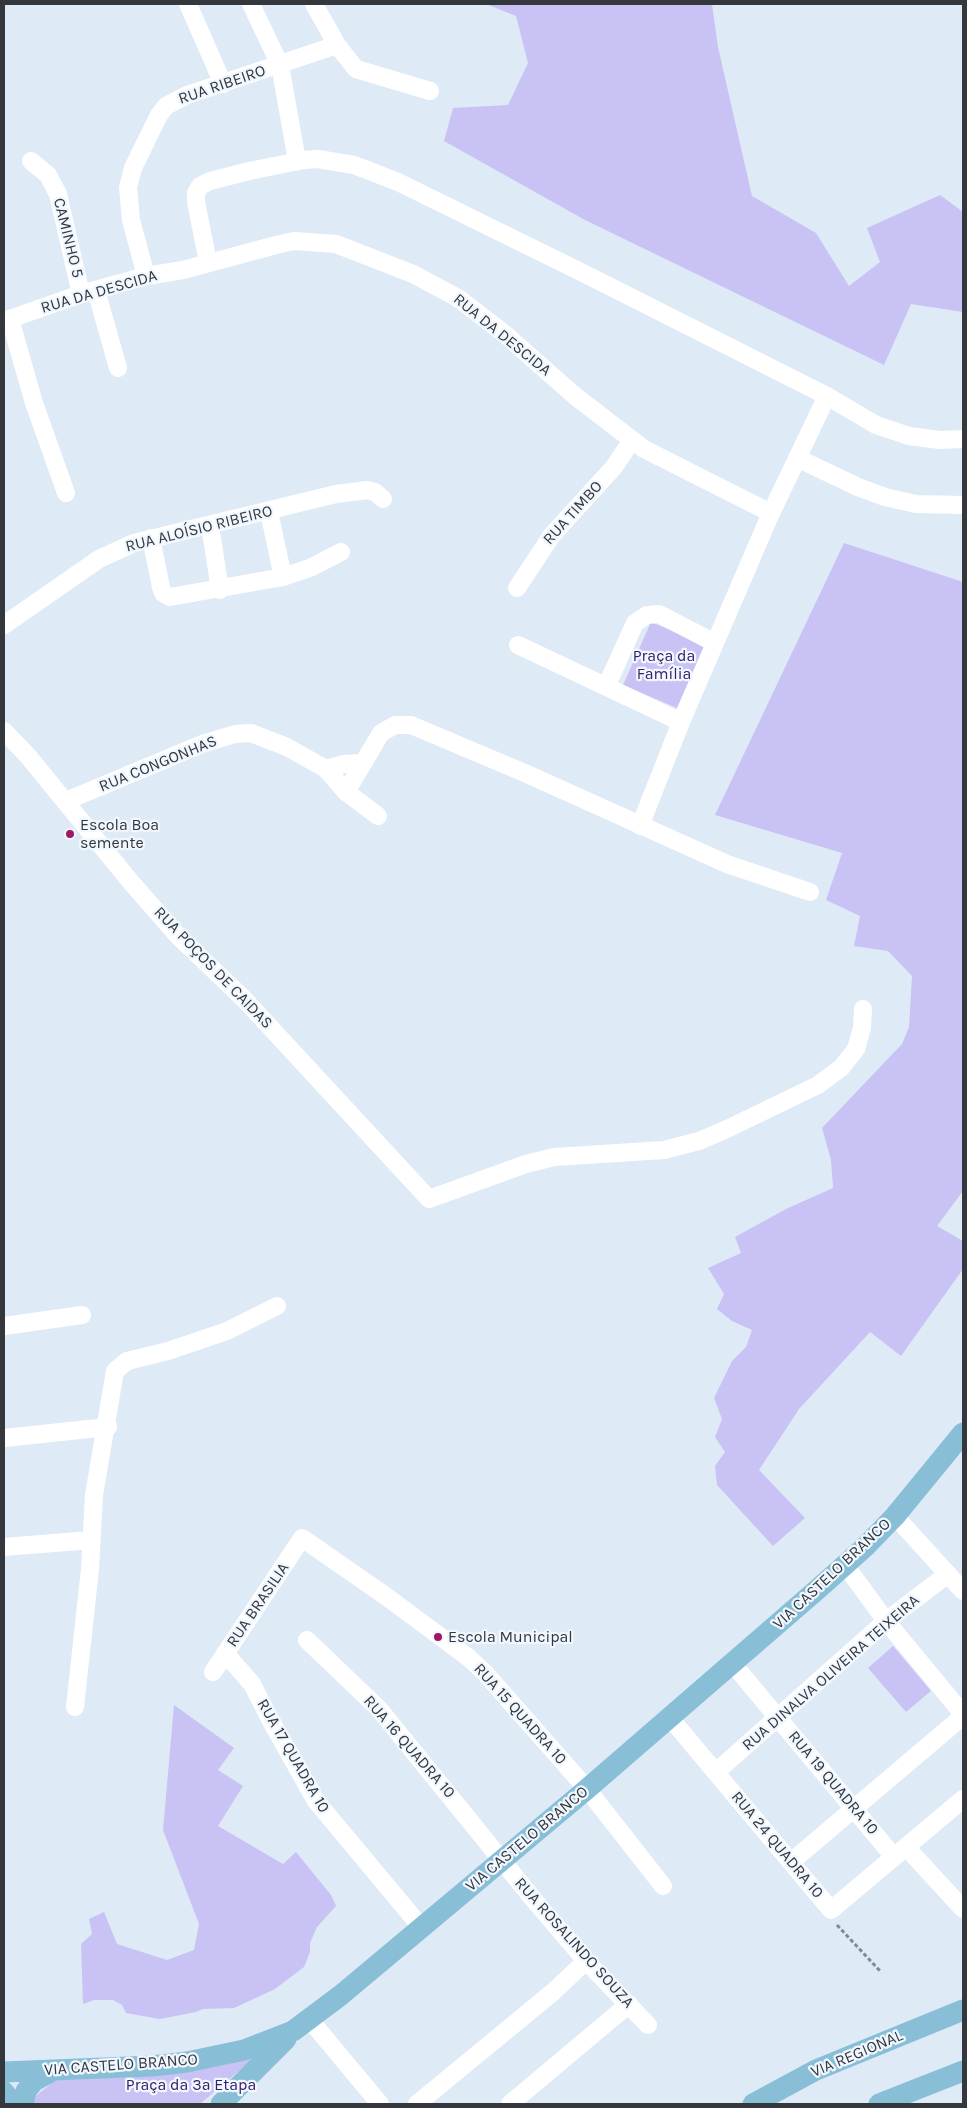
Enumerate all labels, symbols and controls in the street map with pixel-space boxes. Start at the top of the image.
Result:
street label: RUA RIBEIRO [176,61,268,109]
street label: CAMINHO 5 [49,196,87,280]
street label: RUA DA DESCIDA [39,266,159,318]
street label: RUA DA DESCIDA [449,290,555,380]
street label: RUA TIMBO [539,477,607,549]
street label: RUA ALOÍSIO RIBEIRO [124,501,274,557]
park label: Praça da Família [633,646,695,684]
street label: RUA CONGONHAS [96,732,220,796]
place label: Escola Boa semente [80,815,159,853]
marker: Escola Boa semente [64,828,76,840]
street label: RUA POÇOS DE CAIDAS [150,903,276,1033]
street label: VIA CASTELO BRANCO [769,1515,895,1633]
street label: RUA BRASILIA [223,1559,293,1651]
street label: RUA DINALVA OLIVEIRA TEIXEIRA [739,1591,923,1755]
place label: Escola Municipal [448,1627,573,1647]
marker: Escola Municipal [432,1631,444,1643]
street label: RUA 15 QUADRA 10 [470,1659,570,1769]
street label: RUA 16 QUADRA 10 [359,1692,459,1802]
street label: RUA 17 QUADRA 10 [253,1696,333,1816]
street label: RUA 19 QUADRA 10 [784,1727,882,1839]
street label: VIA CASTELO BRANCO [462,1782,592,1896]
street label: RUA 24 QUADRA 10 [727,1788,827,1902]
street label: RUA ROSALINDO SOUZA [510,1874,638,2012]
street label: VIA REGIONAL [808,2026,906,2082]
street label: VIA CASTELO BRANCO [44,2050,198,2080]
park label: Praça da 3ª Etapa [126,2075,256,2095]

